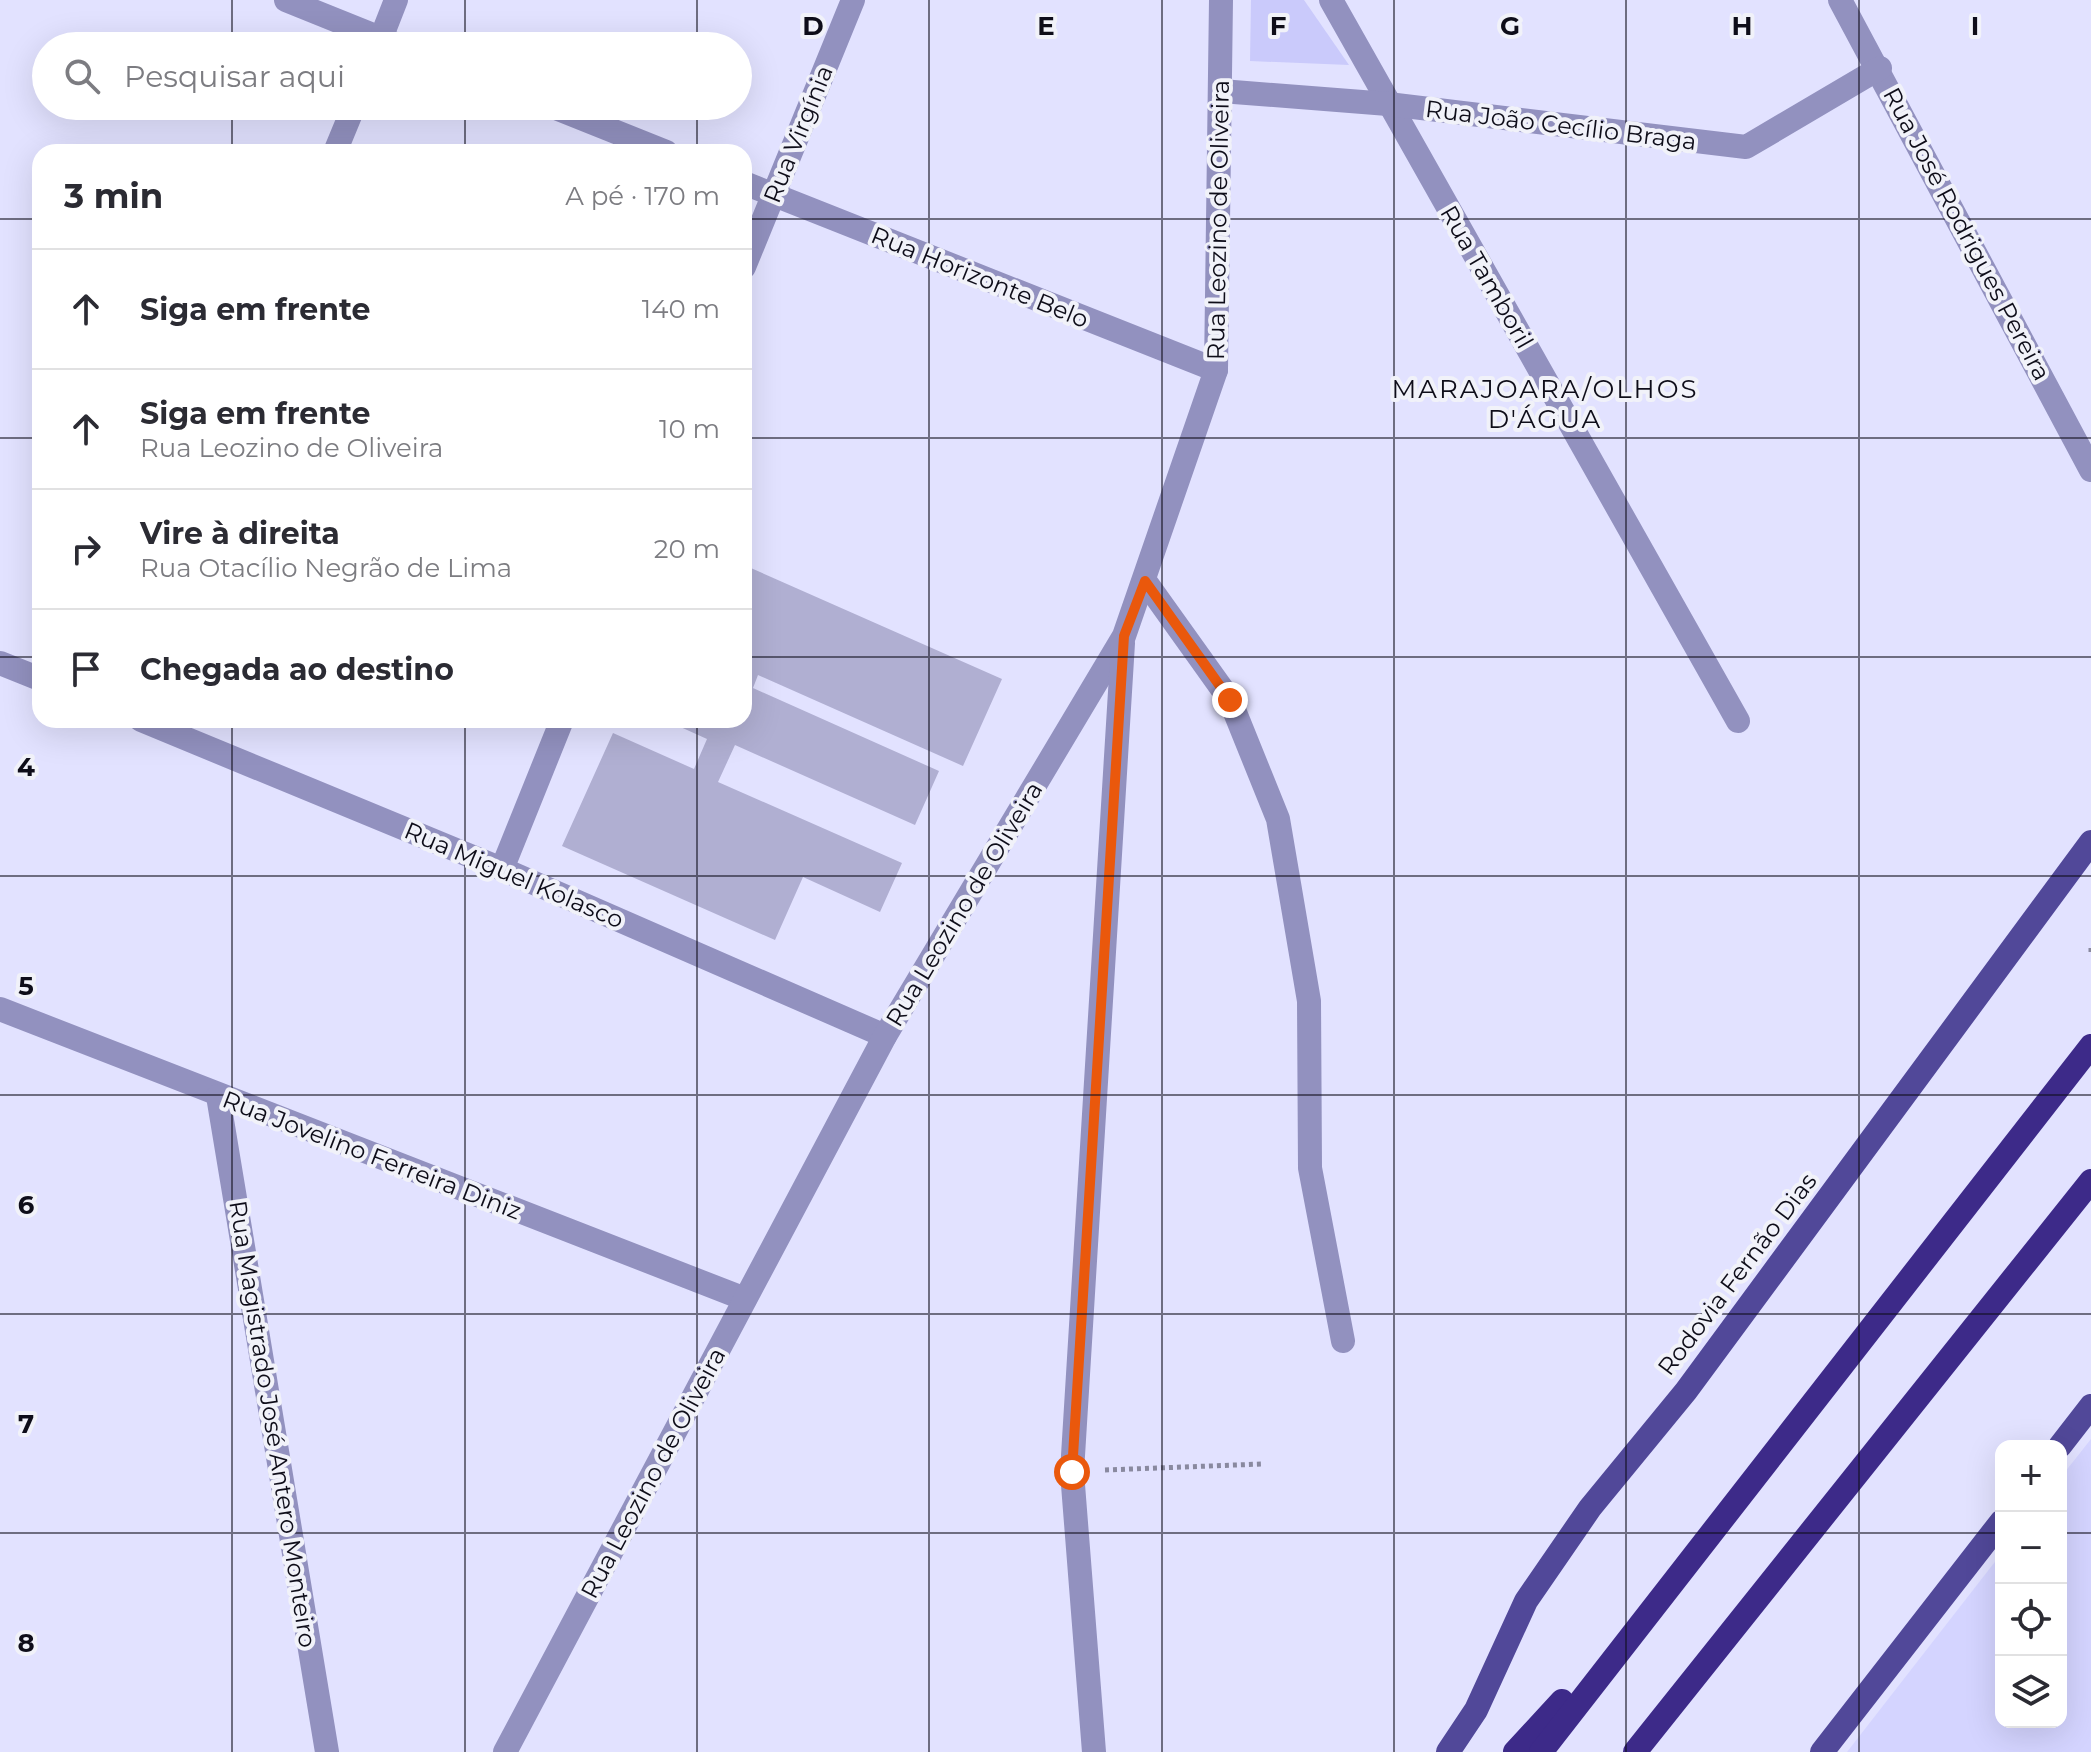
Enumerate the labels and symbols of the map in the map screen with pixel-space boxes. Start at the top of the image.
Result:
text: D [802,10,824,42]
text: E [1037,10,1055,42]
text: F [1270,10,1286,42]
text: G [1500,10,1520,42]
text: H [1731,10,1753,42]
text: I [1971,10,1979,42]
street label: Rua Virgínia [757,61,839,207]
street label: Rua Leozino de Oliveira [1201,80,1235,360]
street label: Rua José Rodrigues Pereira [1877,83,2057,385]
street label: Rua João Cecílio Braga [1424,94,1698,156]
street label: Rua Tamboril [1434,200,1540,354]
street label: Rua Horizonte Belo [867,220,1093,334]
district label: MARAJOARA/OLHOS D'ÁGUA [1391,373,1699,435]
route end [1212,682,1248,718]
text: 4 [17,751,35,783]
street label: Rua Leozino de Oliveira [879,777,1049,1031]
street label: Rua Miguel Kolasco [400,816,628,934]
text: 5 [18,970,34,1002]
street label: Rua Jovelino Ferreira Diniz [219,1085,525,1225]
street label: Rodovia Fernão Dias [1651,1167,1823,1381]
text: 6 [18,1189,35,1221]
street label: Rua Magistrado José Antero Monteiro [223,1198,323,1650]
street label: Rua Leozino de Oliveira [574,1343,732,1603]
text: 7 [18,1408,34,1440]
route start [1054,1454,1090,1490]
text: 8 [17,1627,35,1659]

